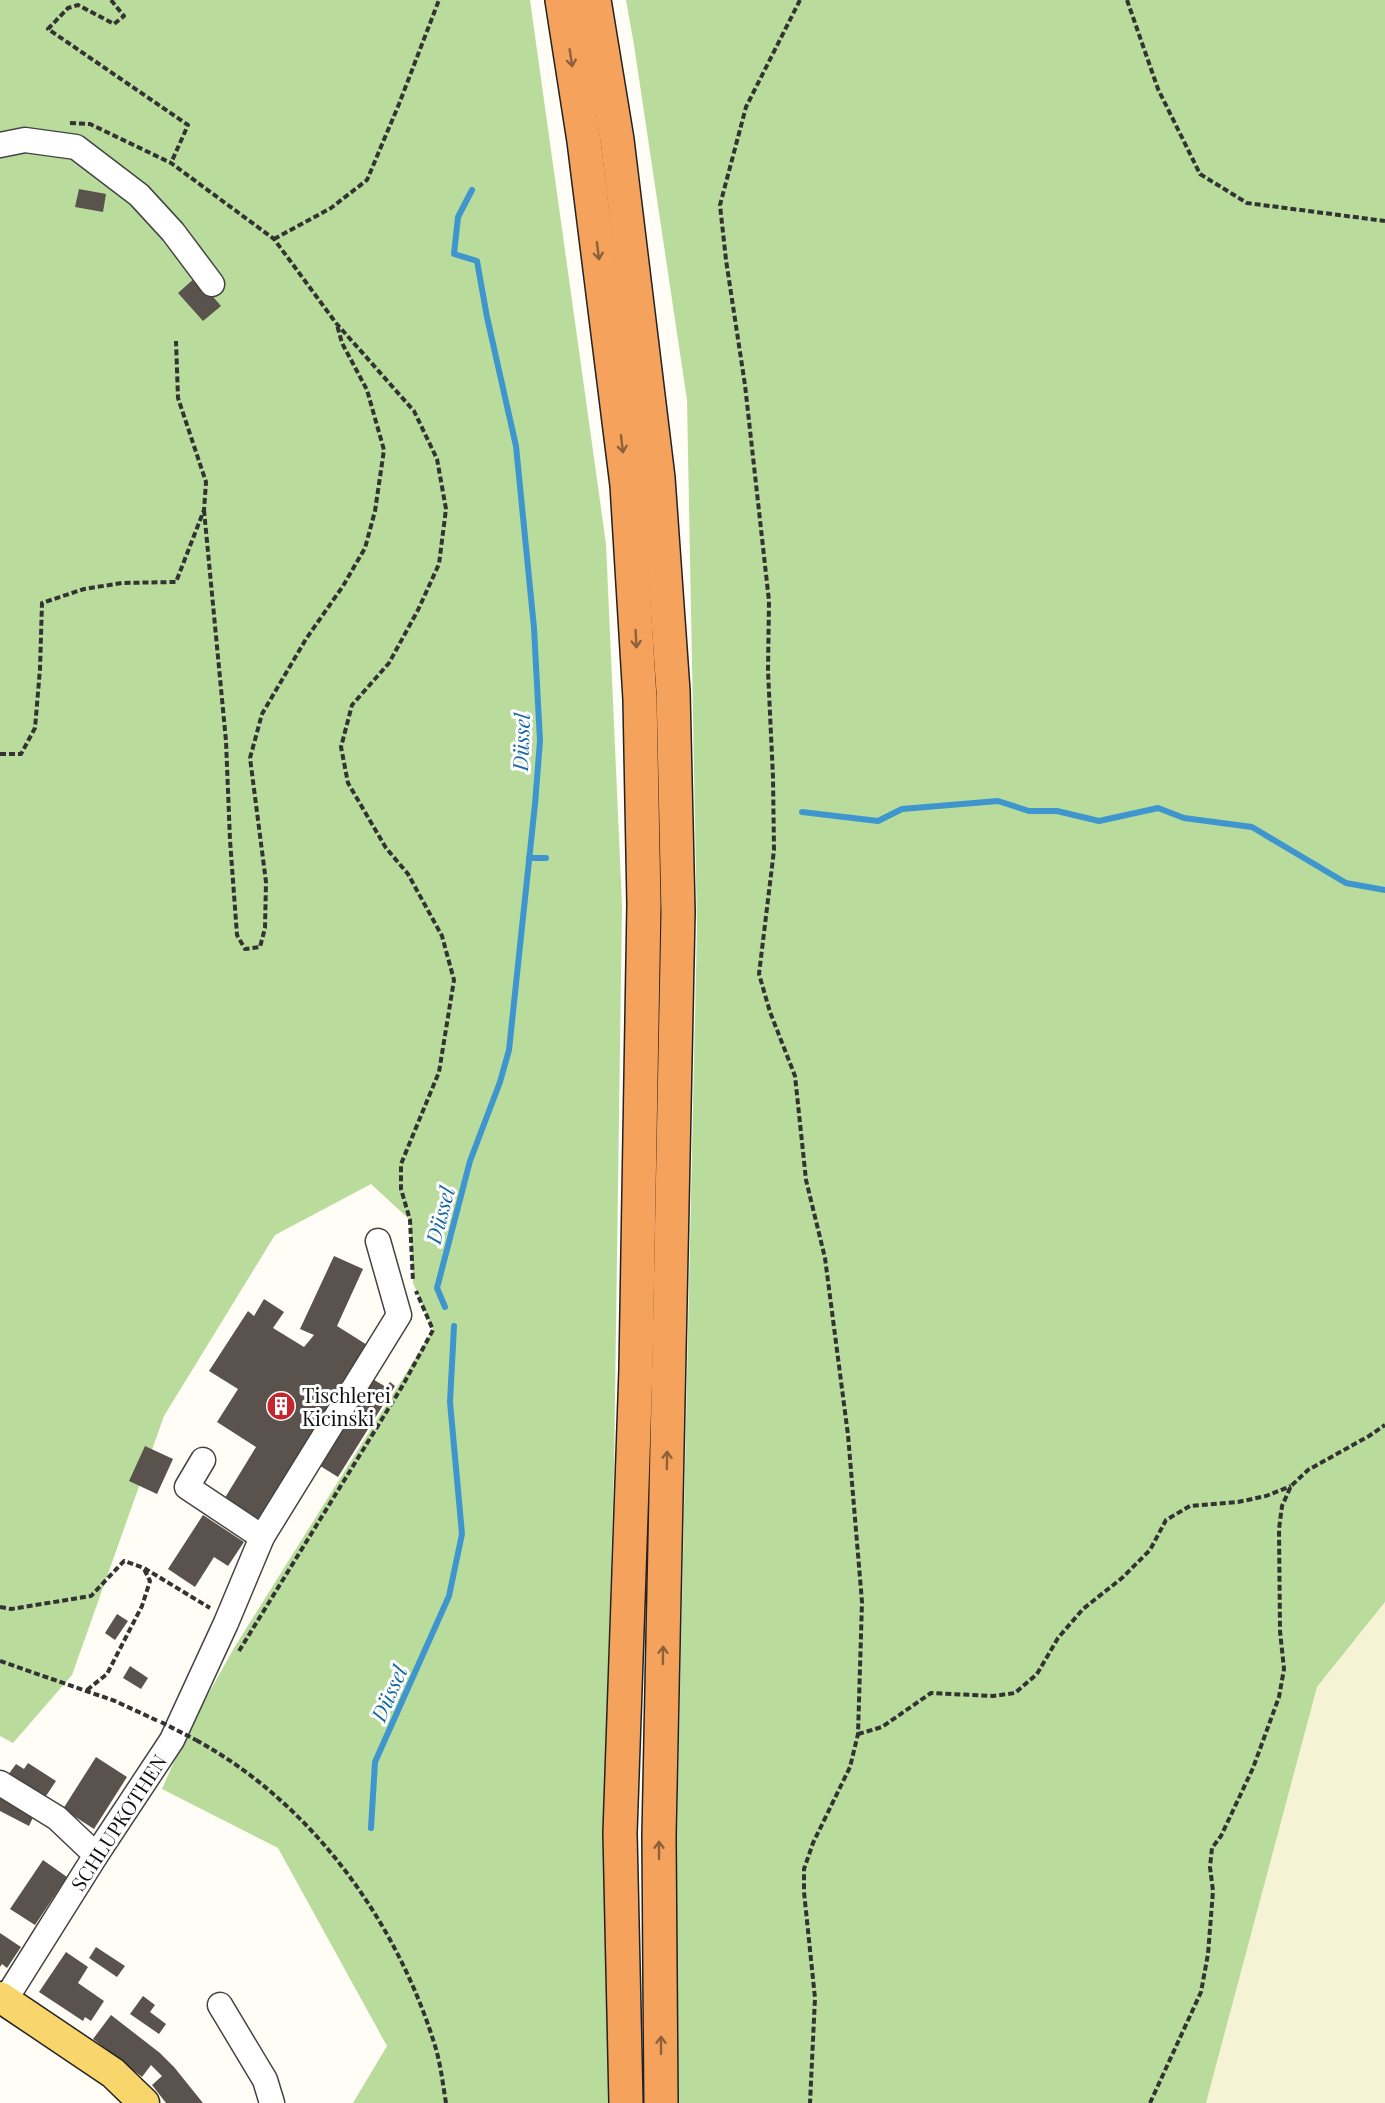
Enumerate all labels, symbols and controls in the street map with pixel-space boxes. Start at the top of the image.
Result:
one-way arrow [565,47,576,67]
one-way arrow [592,240,603,260]
one-way arrow [617,434,628,454]
one-way arrow [631,628,642,648]
water label: Düssel [505,711,535,772]
water label: Düssel [418,1182,460,1248]
place label: Tischlerei Kicinski [302,1381,391,1431]
building icon: Tischlerei Kicinski [265,1390,297,1422]
one-way arrow [661,1450,673,1470]
one-way arrow [657,1645,669,1665]
water label: Düssel [363,1660,413,1726]
street label: SCHLUPKOTHEN [64,1749,172,1895]
one-way arrow [653,1840,665,1860]
one-way arrow [655,2035,667,2055]

